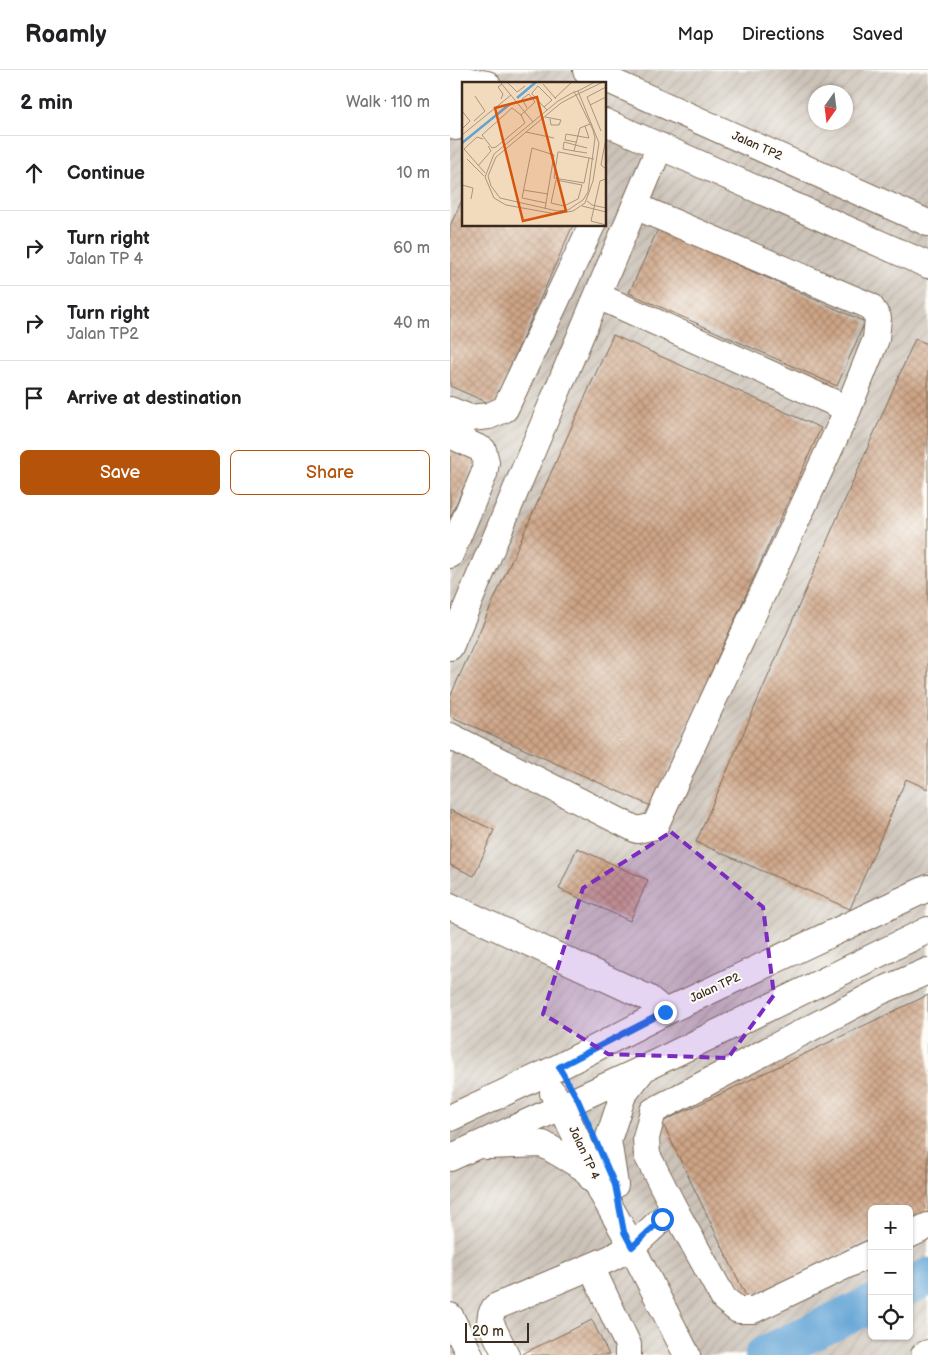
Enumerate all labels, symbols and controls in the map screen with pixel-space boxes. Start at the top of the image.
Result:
text: Roamly [25,20,106,49]
text: Map [678,24,714,45]
text: Directions [742,24,824,45]
text: Saved [852,24,903,45]
inset map [462,82,606,226]
north arrow [808,85,853,130]
text: 2 min [20,90,73,115]
text: Walk · 110 m [346,93,430,112]
street label: Jalan TP2 [729,128,785,164]
icon: ahead [20,159,48,187]
text: Continue [67,162,145,185]
text: 10 m [397,164,430,183]
text: Turn right [67,227,150,250]
icon: right [20,234,48,262]
text: 60 m [393,239,430,258]
text: Jalan TP 4 [67,250,143,269]
text: Turn right [67,302,150,325]
icon: right [20,309,48,337]
text: 40 m [393,314,430,333]
text: Jalan TP2 [67,325,139,344]
icon: arrive [20,384,48,412]
text: Arrive at destination [67,387,242,410]
button: Save [20,450,220,495]
button: Share [230,450,430,495]
street label: Jalan TP2 [687,970,743,1006]
route end [654,1001,677,1024]
street label: Jalan TP 4 [565,1124,603,1183]
map controls [868,1205,913,1340]
button: + [868,1205,913,1250]
route start [651,1208,674,1231]
button: − [868,1250,913,1295]
button: locate [868,1295,913,1340]
scale bar [465,1320,529,1343]
text: 20 m [472,1323,504,1340]

